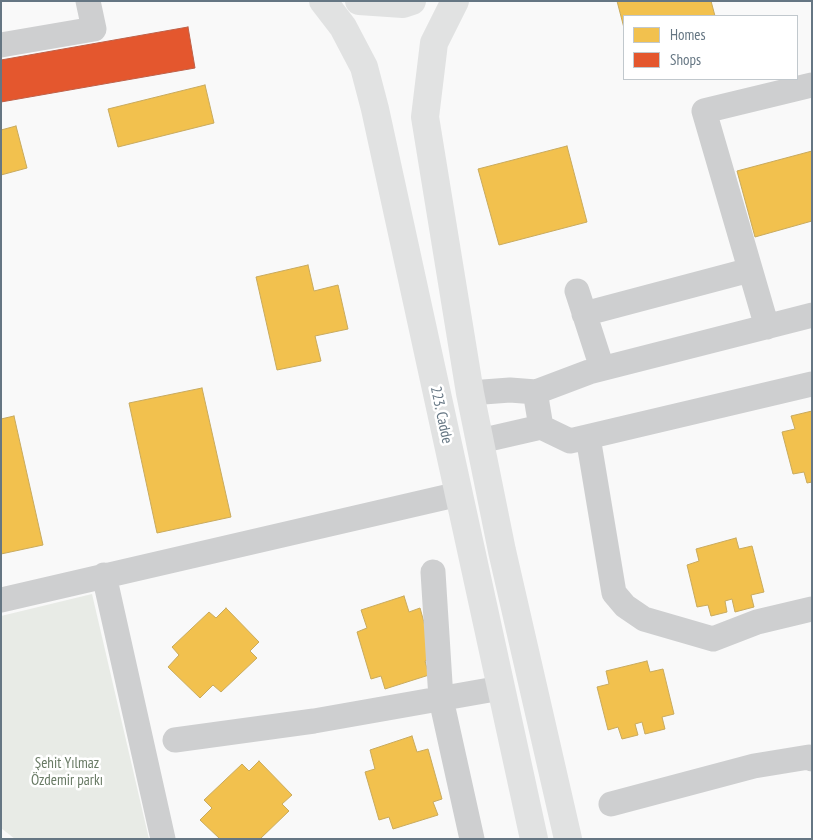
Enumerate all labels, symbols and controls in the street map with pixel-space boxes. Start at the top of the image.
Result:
legend [623,15,798,80]
text: Homes [670,25,706,44]
text: Shops [670,50,701,69]
street label: 223. Cadde [426,385,456,445]
park label: Şehit Yılmaz Özdemir parkı [31,755,103,790]

